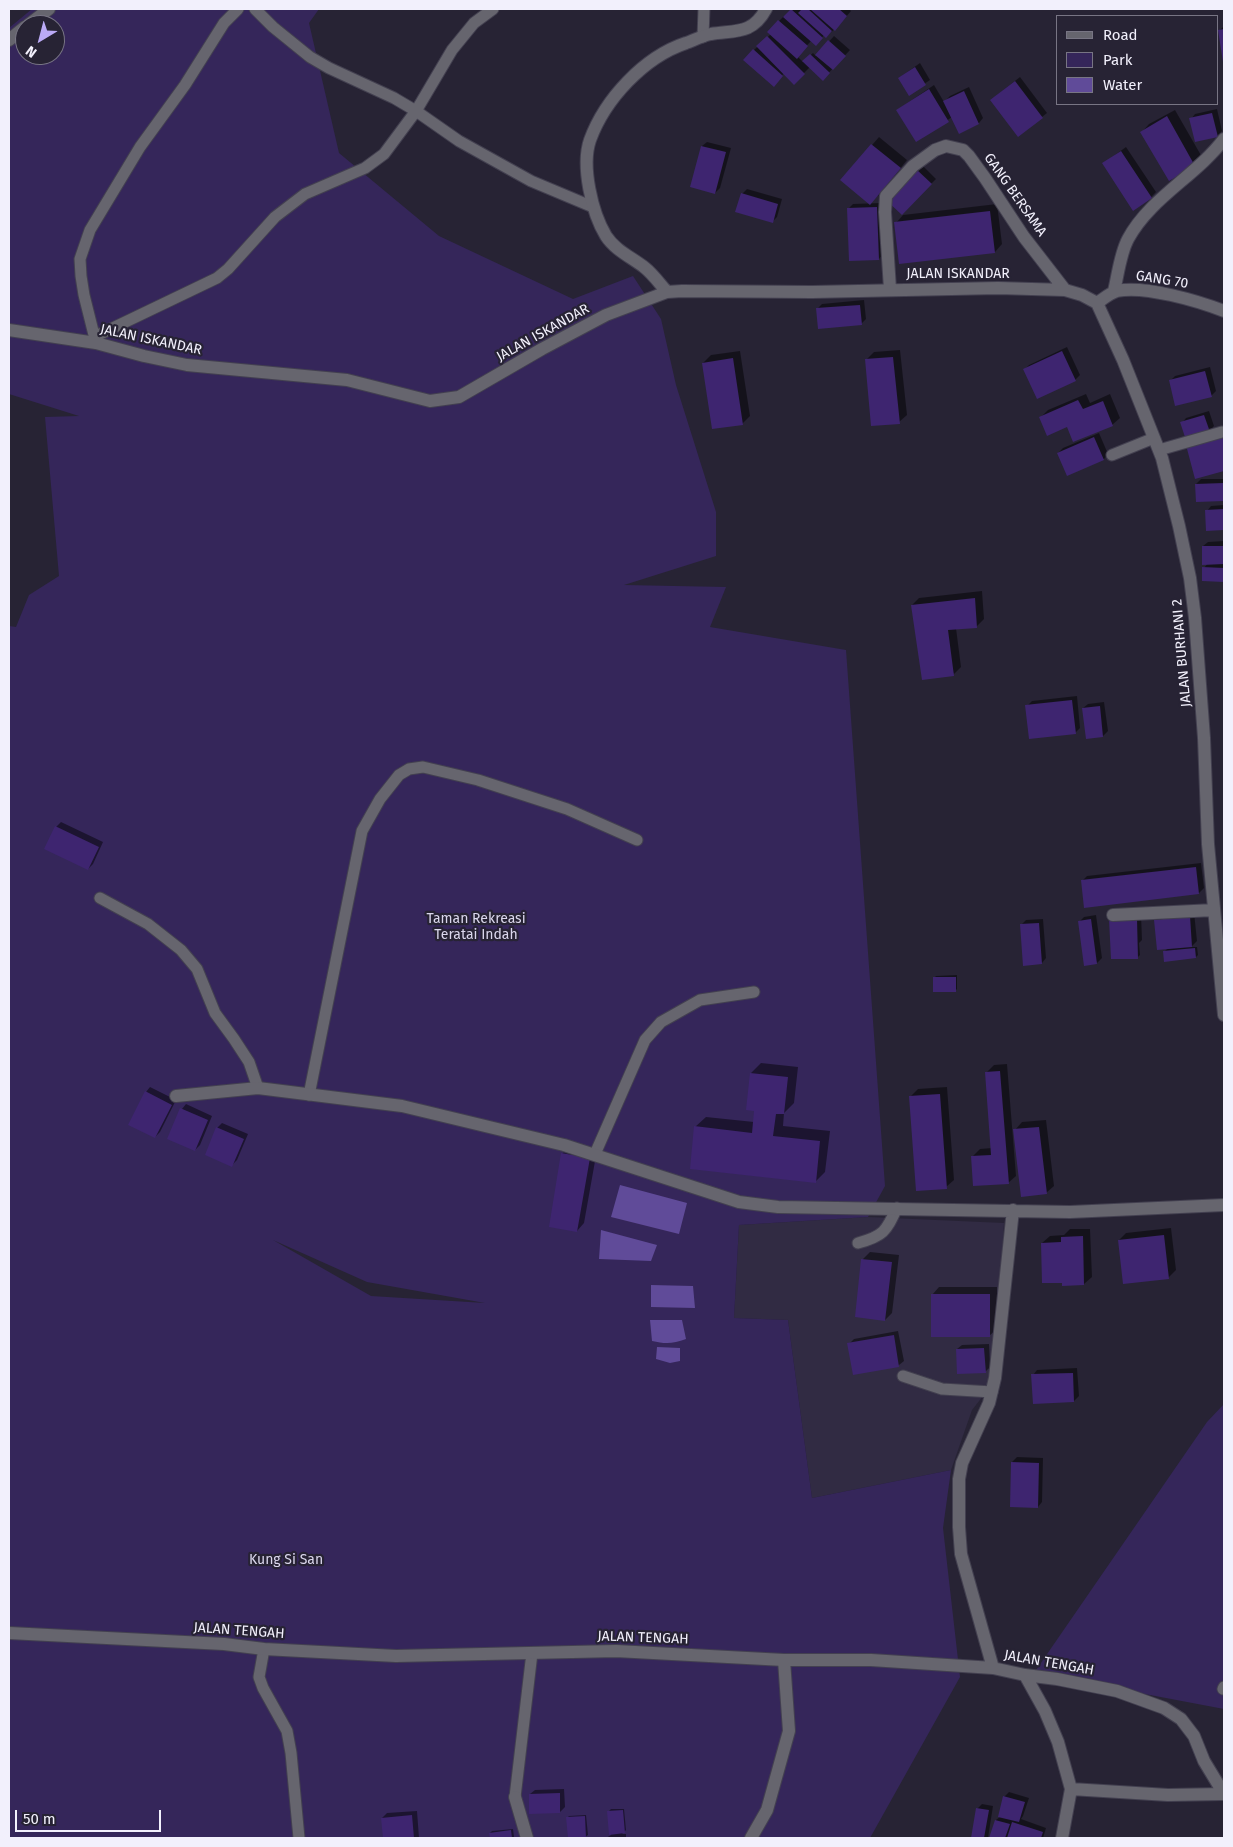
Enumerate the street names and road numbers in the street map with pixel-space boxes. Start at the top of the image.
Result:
street label: GANG BERSAMA [980,150,1050,240]
street label: JALAN ISKANDAR [906,266,1010,282]
street label: GANG 70 [1135,268,1189,292]
street label: JALAN ISKANDAR [494,301,592,365]
street label: JALAN ISKANDAR [99,321,203,359]
street label: JALAN BURHANI 2 [1169,598,1195,708]
street label: JALAN TENGAH [193,1619,285,1643]
street label: JALAN TENGAH [597,1628,689,1648]
street label: JALAN TENGAH [1003,1647,1095,1679]

